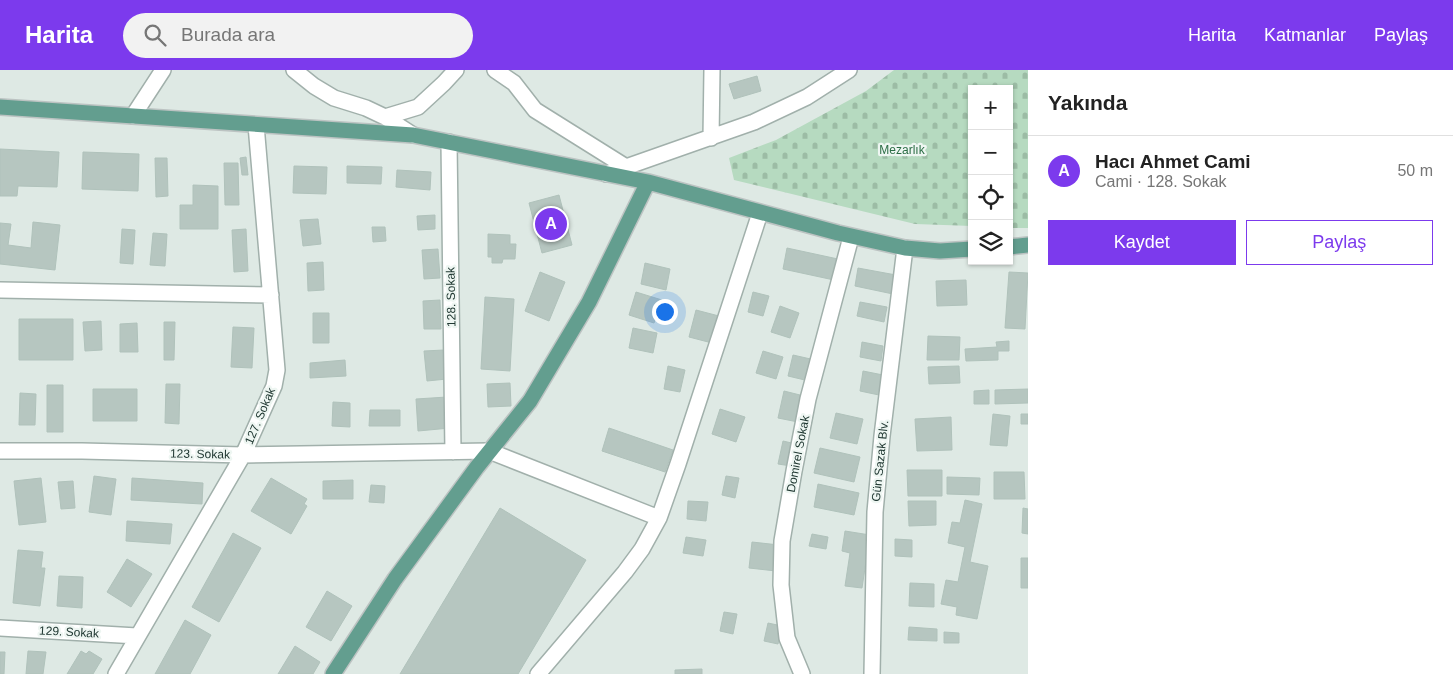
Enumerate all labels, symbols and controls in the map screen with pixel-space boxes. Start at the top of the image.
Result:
search box [123,13,473,58]
text: Harita [25,21,93,48]
icon: search [141,21,169,49]
text: Burada ara [181,24,275,45]
text: Harita [1188,25,1236,45]
text: Katmanlar [1264,25,1346,45]
text: Paylaş [1374,25,1428,45]
map controls [968,85,1013,265]
button: + [968,85,1013,130]
text: Yakında [1048,91,1127,114]
button: − [968,130,1013,175]
park label: Mezarlık [879,143,926,157]
text: Hacı Ahmet Cami [1095,151,1251,172]
text: A [1058,162,1070,179]
text: 50 m [1397,162,1433,179]
text: Cami · 128. Sokak [1095,173,1227,190]
button: locate [968,175,1013,220]
pin: A [535,205,567,243]
button: layers [968,220,1013,265]
button: Kaydet [1048,220,1236,265]
button: Paylaş [1246,220,1433,265]
street label: 128. Sokak [443,266,459,327]
your location [652,299,678,325]
street label: 127. Sokak [242,385,279,446]
street label: Domirel Sokak [784,413,813,494]
street label: Gün Sazak Blv. [869,420,891,502]
street label: 123. Sokak [170,446,231,462]
street label: 129. Sokak [39,623,100,641]

